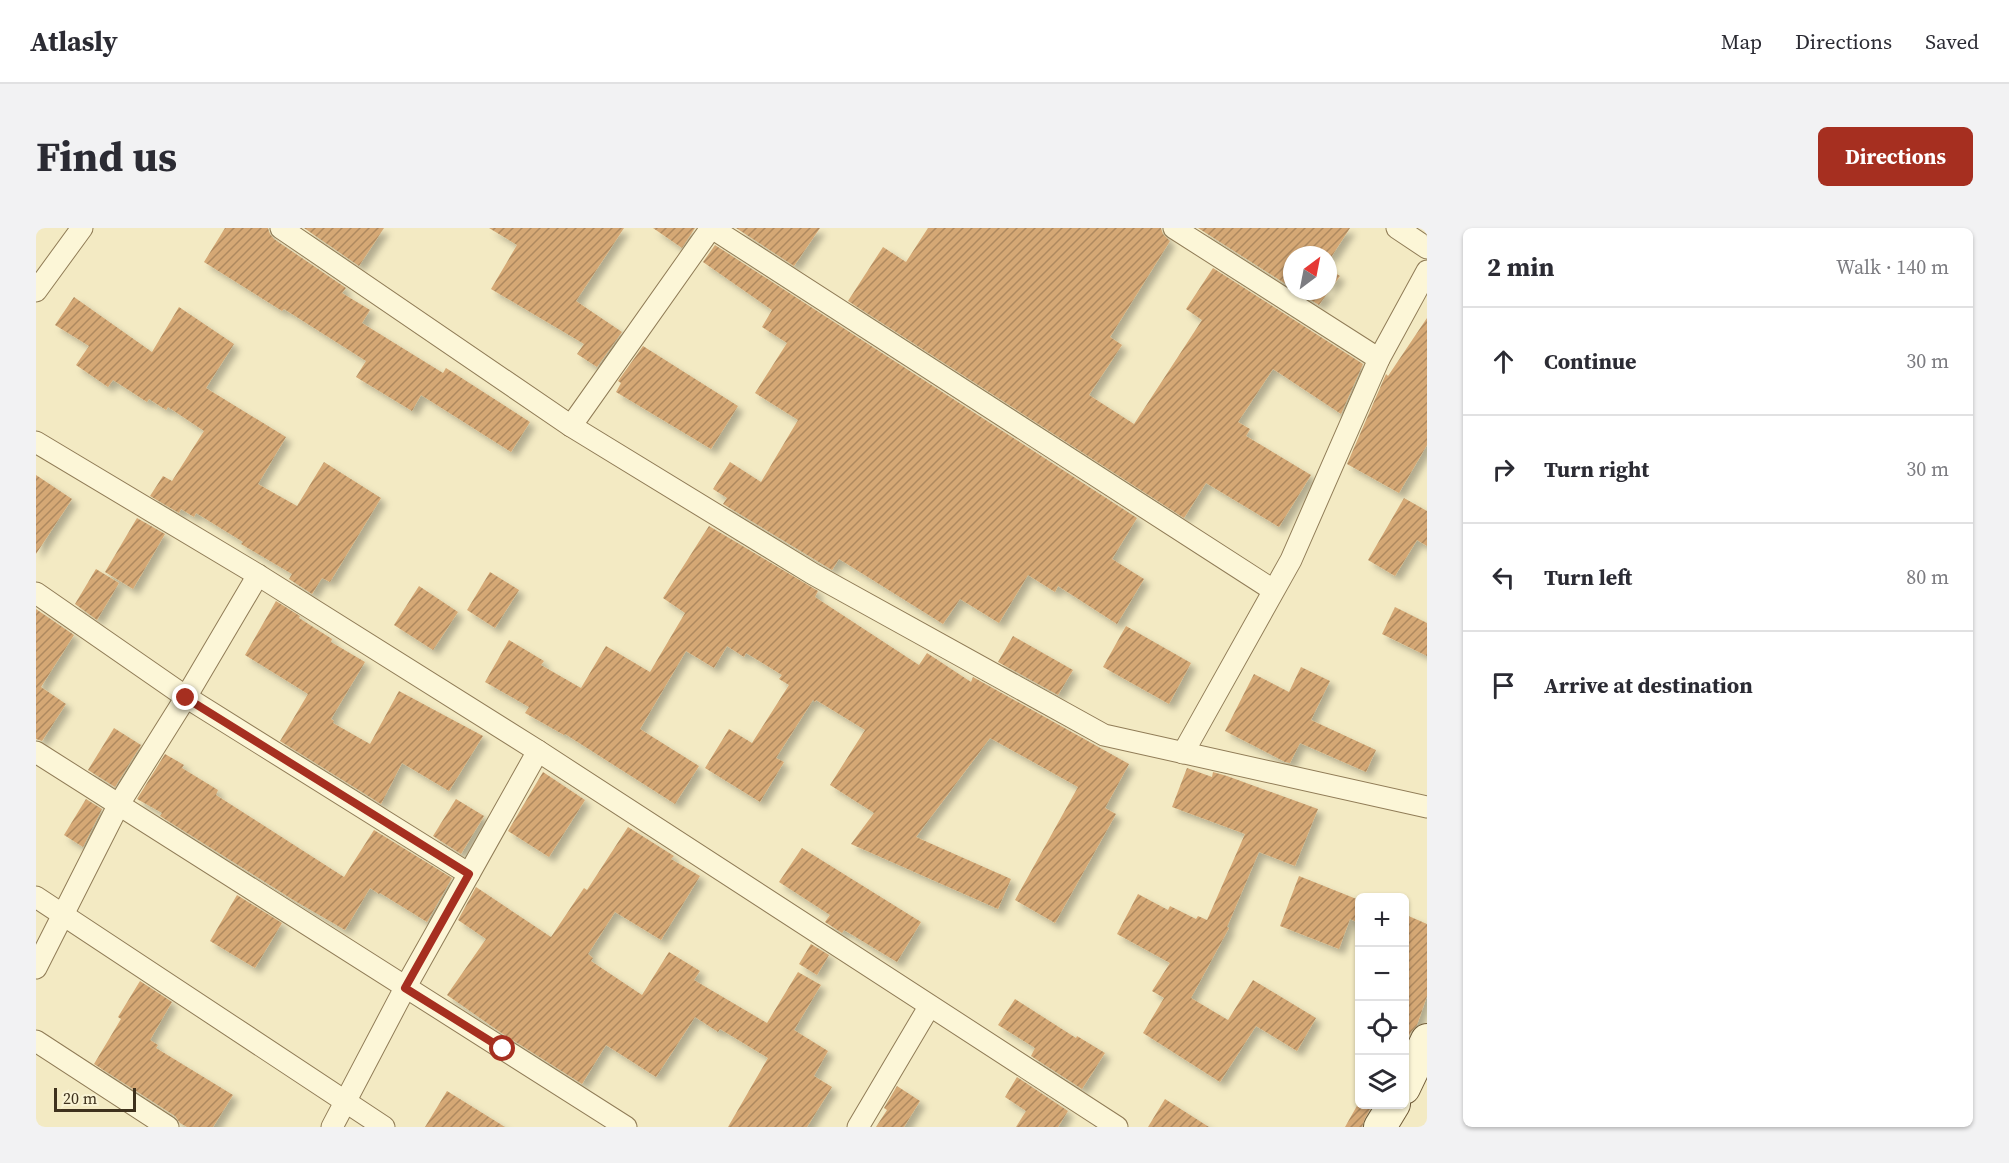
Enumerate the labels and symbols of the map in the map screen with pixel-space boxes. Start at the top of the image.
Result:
north arrow [1283,246,1337,300]
route end [172,684,198,710]
route start [489,1035,515,1061]
scale bar [54,1085,136,1112]

